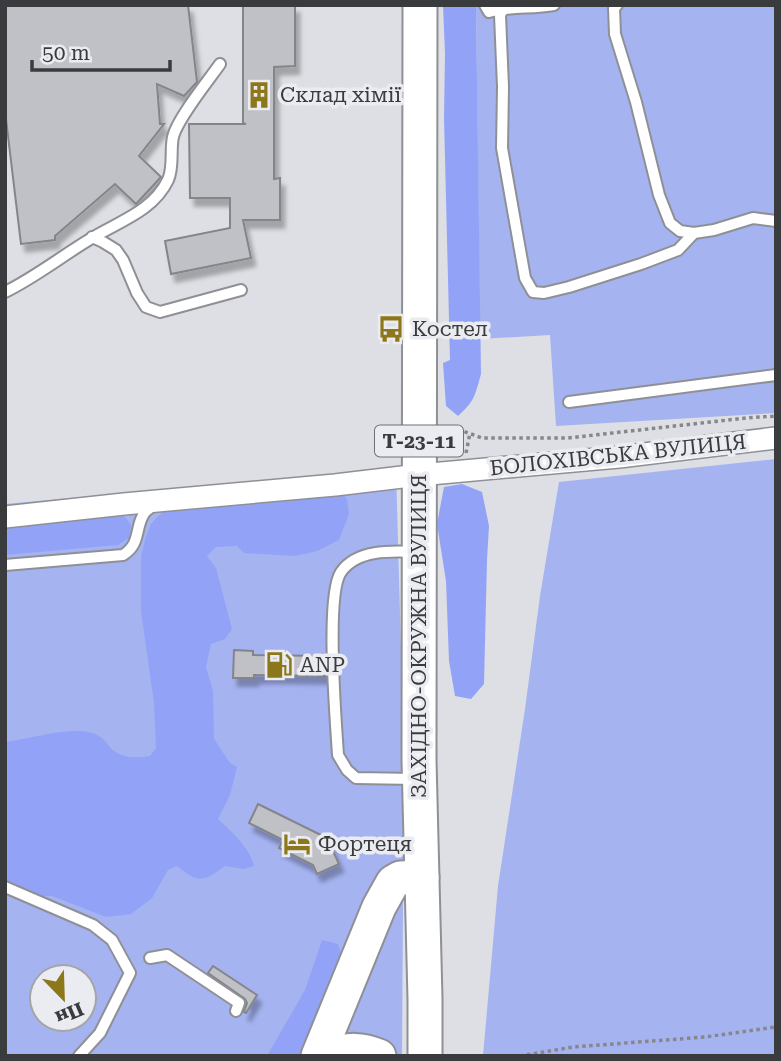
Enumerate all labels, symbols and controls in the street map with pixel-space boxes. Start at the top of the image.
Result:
scale bar [32,28,170,72]
text: 50 m [42,41,90,65]
building icon: Склад хімії [244,80,274,110]
place label: Склад хімії [280,83,402,107]
bus stop icon: Костел [376,314,406,344]
place label: Костел [412,317,488,341]
road number: Т-23-11 [375,426,463,456]
street label: БОЛОХІВСЬКА ВУЛИЦЯ [489,430,747,480]
street label: ЗАХІДНО-ОКРУЖНА ВУЛИЦЯ [407,474,431,798]
fuel station icon: ANP [264,650,294,680]
place label: ANP [300,653,345,677]
hotel icon: Фортеця [282,829,312,859]
place label: Фортеця [318,832,412,856]
north arrow [28,963,98,1033]
text: Пн [52,997,87,1029]

